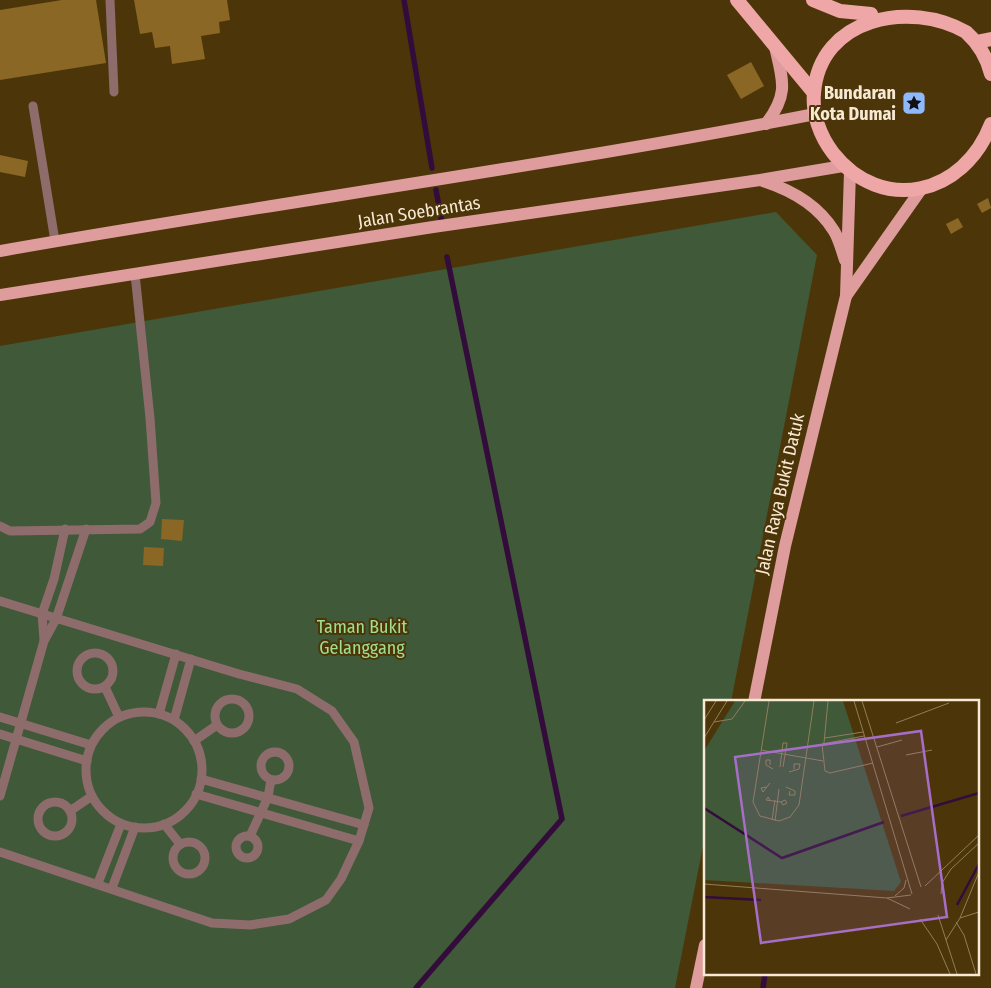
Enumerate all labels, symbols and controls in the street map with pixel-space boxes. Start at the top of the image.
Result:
place label: Bundaran Kota Dumai [810,82,896,125]
place icon: Bundaran Kota Dumai [901,90,927,116]
street label: Jalan Soebrantas [356,191,482,233]
street label: Jalan Raya Bukit Datuk [751,411,809,577]
park label: Taman Bukit Gelanggang [317,616,407,659]
inset map [704,700,978,976]

